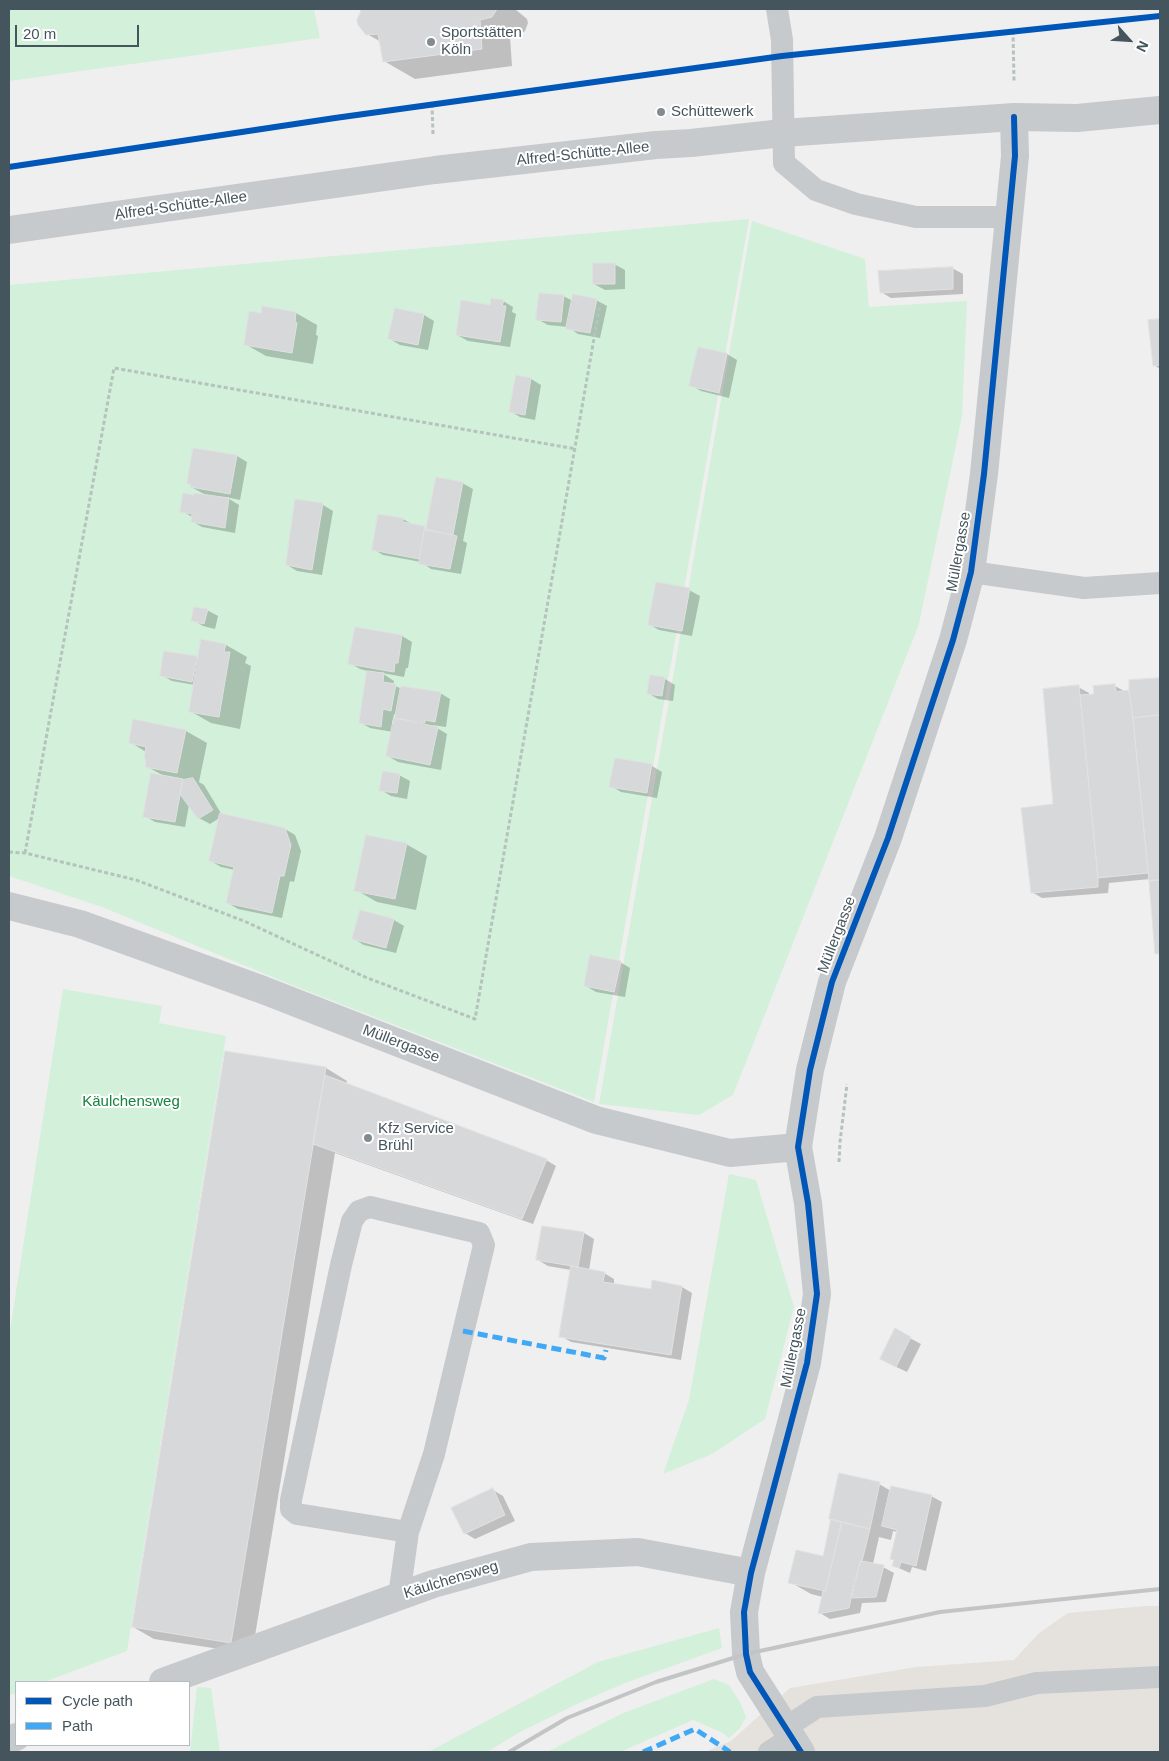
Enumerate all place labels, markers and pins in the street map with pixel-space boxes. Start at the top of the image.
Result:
place label: Sportstätten Köln [441,24,522,59]
marker: Sportstätten Köln [425,36,437,48]
place label: Schüttewerk [671,103,754,121]
marker: Schüttewerk [655,106,667,118]
place label: Kfz Service Brühl [378,1120,454,1155]
marker: Kfz Service Brühl [362,1132,374,1144]

